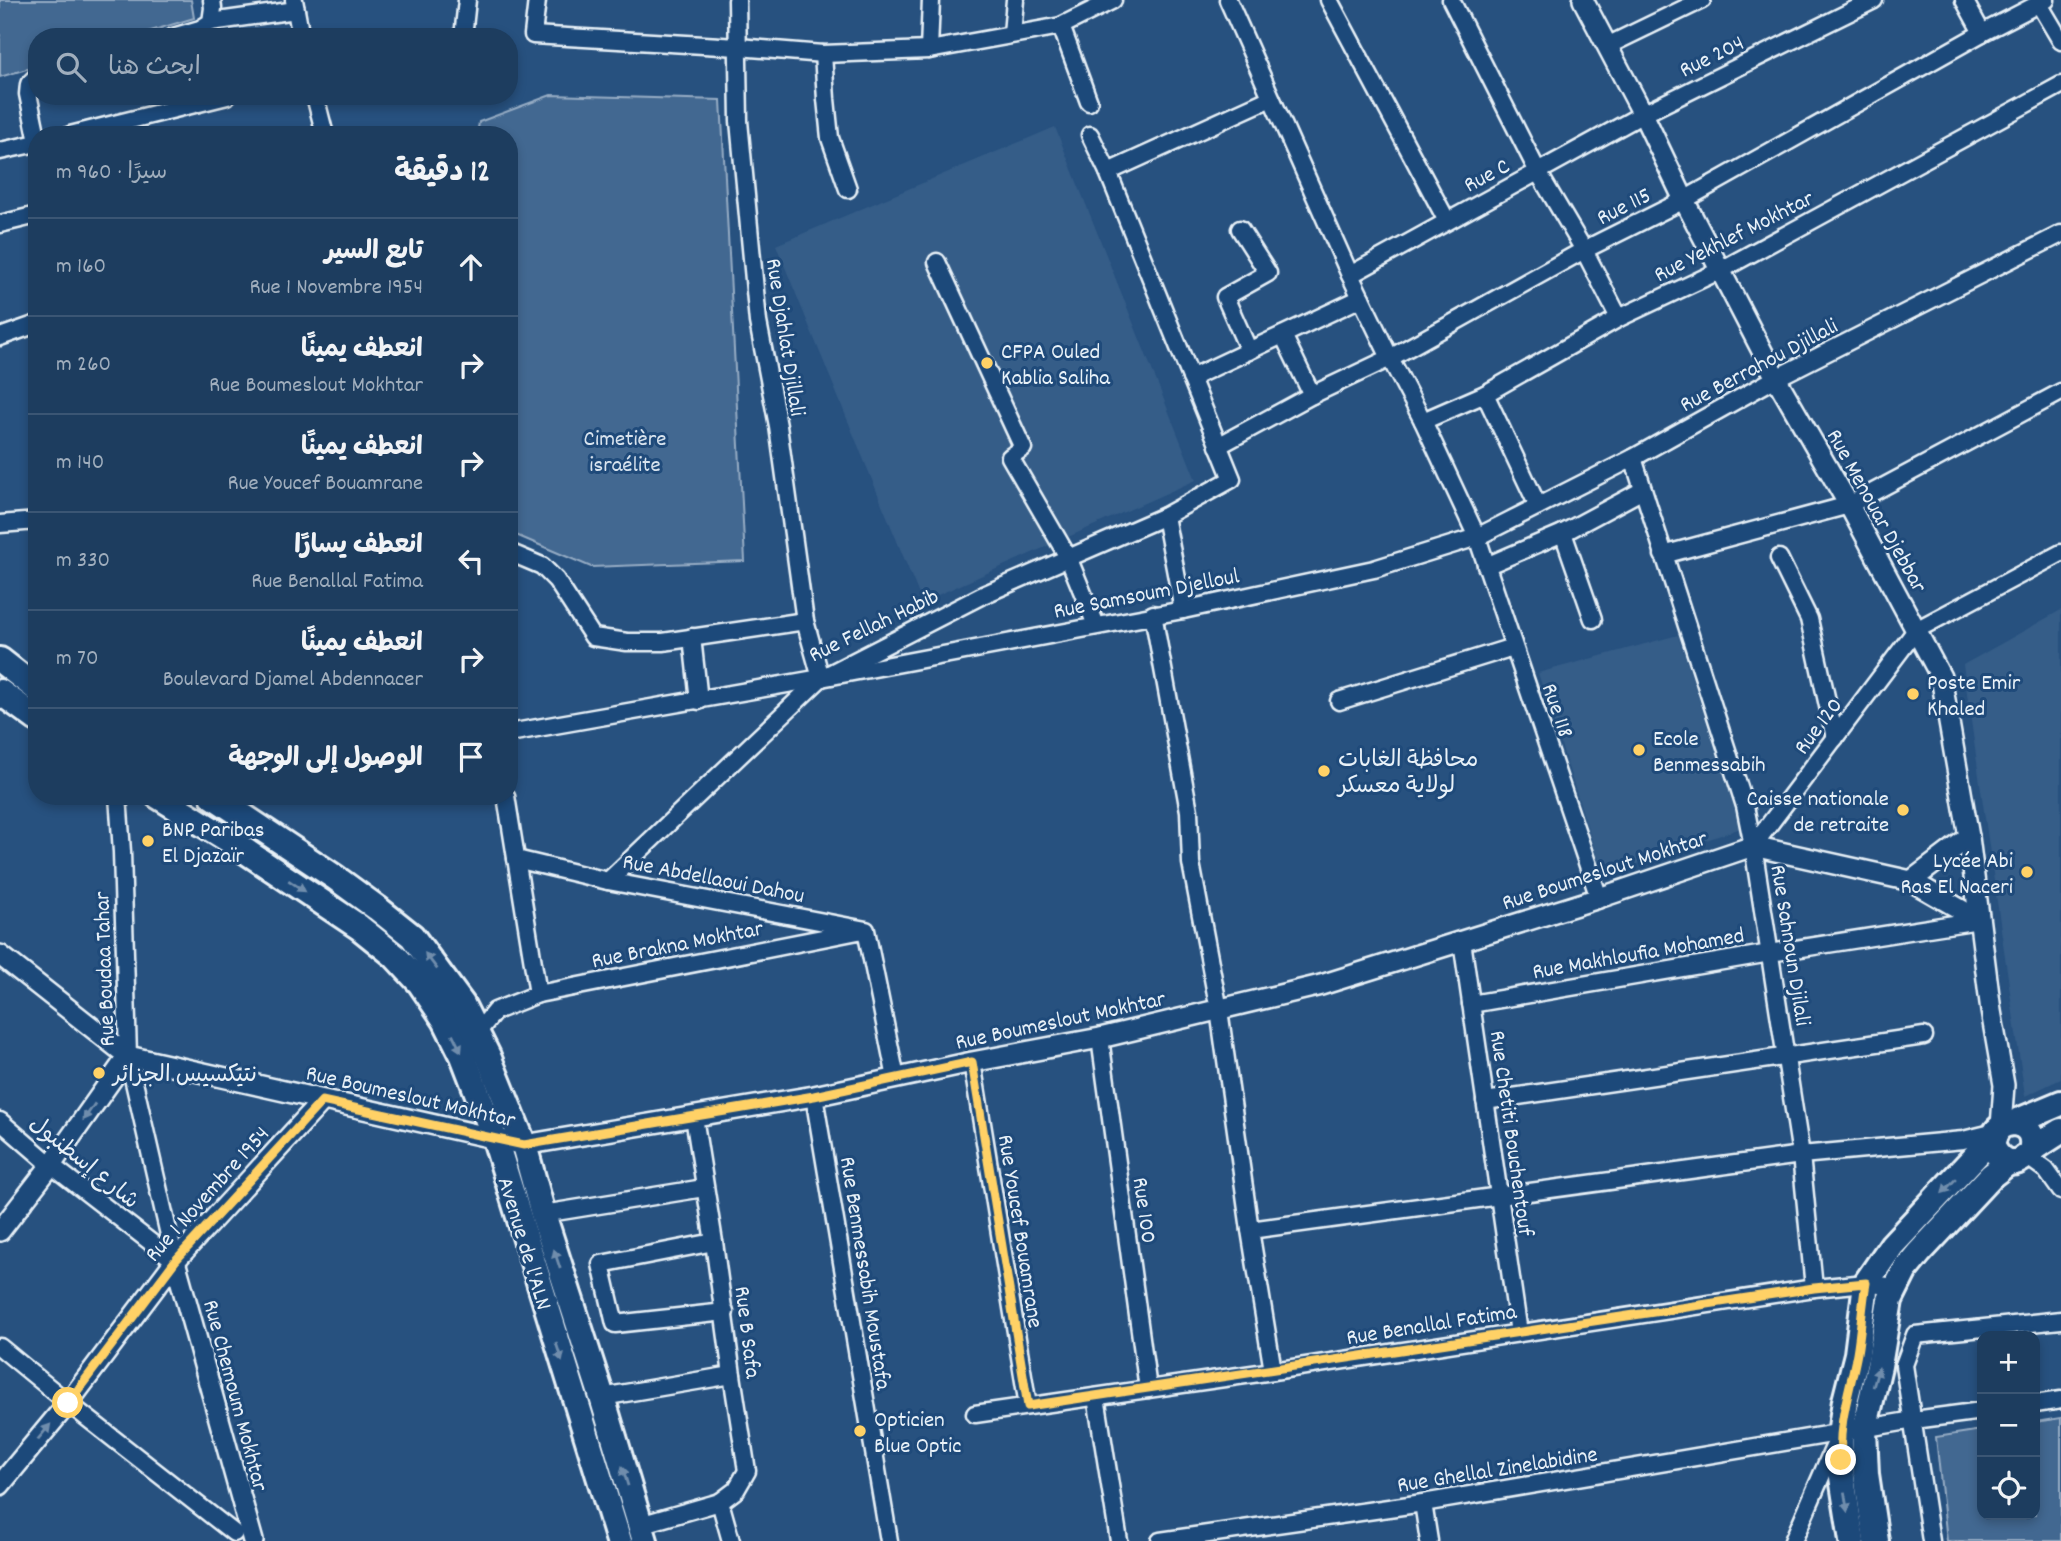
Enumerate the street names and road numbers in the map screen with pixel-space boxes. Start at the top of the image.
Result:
street label: Rue 204 [1674,28,1751,88]
street label: Rue C [1459,151,1517,203]
street label: Rue 115 [1592,180,1658,236]
street label: Rue Yekhlef Mokhtar [1649,183,1821,293]
street label: Rue Djahlat Djillali [755,256,812,419]
street label: Rue Berrahou Djillali [1675,311,1845,423]
street label: Rue Menouar Djebbar [1816,424,1934,600]
street label: Rue Samsoum Djelloul [1051,561,1243,630]
street label: Rue Fellah Habib [804,581,945,673]
street label: Rue 118 [1531,679,1580,743]
street label: Rue 120 [1787,692,1852,763]
street label: Rue Boumeslout Mokhtar [1498,823,1712,921]
street label: Rue Abdellaoui Dahou [620,847,807,914]
street label: Rue Sahnoun Djilali [1760,863,1818,1028]
street label: Rue Boudaa Tahar [87,890,126,1047]
street label: Rue Brakna Mokhtar [589,914,767,979]
street label: Rue Makhloufia Mohamed [1530,921,1747,990]
street label: Rue Boumeslout Mokhtar [953,984,1169,1061]
street label: Rue Chetiti Bouchentouf [1479,1028,1540,1239]
street label: Rue Boumeslout Mokhtar [302,1058,519,1139]
street label: شارع إسطنبول [21,1109,145,1219]
street label: Rue 1 Novembre 1954 [138,1120,279,1271]
street label: Rue Youcef Bouamrane [987,1132,1050,1331]
street label: Rue Benmessabih Moustafa [829,1155,898,1394]
street label: Avenue de l'ALN [487,1173,559,1315]
street label: Rue 100 [1122,1175,1164,1246]
street label: Rue B Safa [724,1285,768,1382]
street label: Rue Chemoum Mokhtar [192,1296,275,1496]
street label: Rue Benallal Fatima [1344,1297,1520,1356]
street label: Rue Ghellal Zinelabidine [1395,1439,1600,1504]

